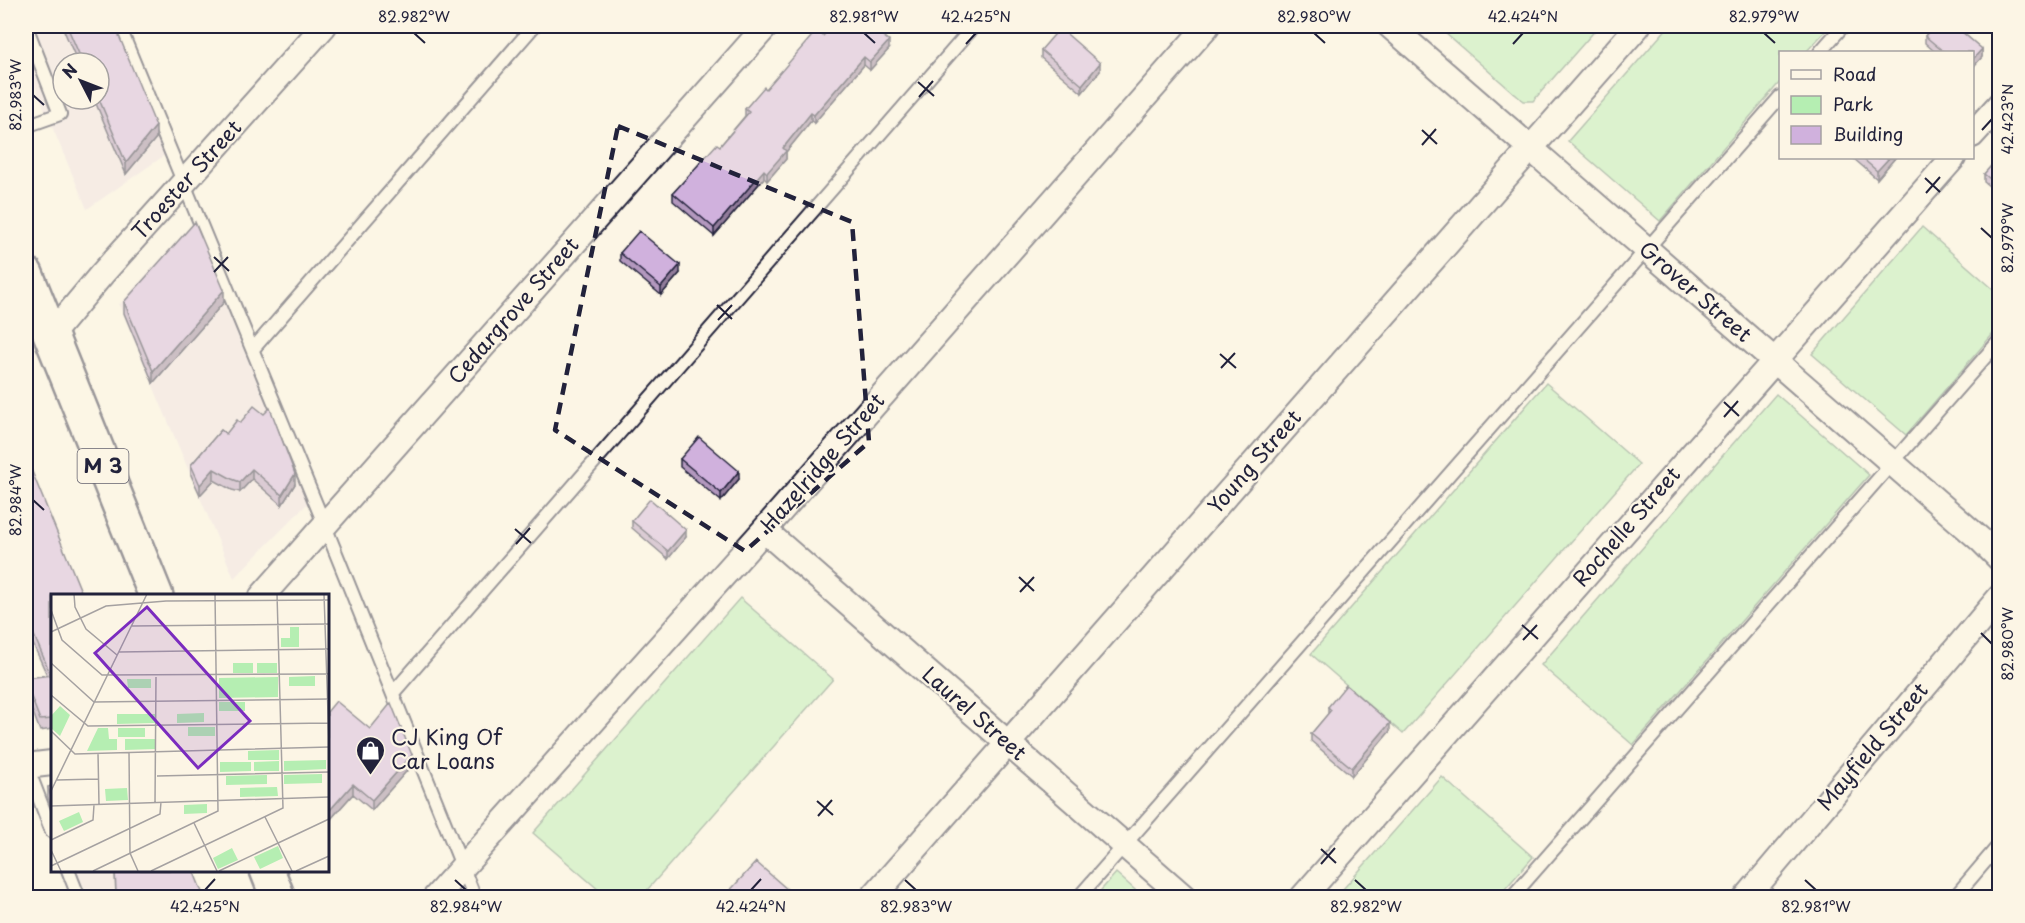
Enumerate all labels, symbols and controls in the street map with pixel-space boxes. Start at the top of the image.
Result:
text: 82.982°W [378,4,450,27]
text: 82.981°W [829,4,899,27]
text: 42.425°N [941,4,1011,27]
text: 82.980°W [1277,4,1351,27]
text: 42.424°N [1488,4,1558,27]
text: 82.979°W [1729,4,1800,27]
north arrow [51,51,111,111]
legend [1779,51,1974,159]
text: 82.983°W [3,58,26,131]
text: N [56,58,82,83]
text: Road [1833,60,1877,87]
text: 42.423°N [1995,84,2018,154]
text: Park [1833,90,1873,117]
street label: Troester Street [123,112,248,246]
text: Building [1833,120,1903,147]
text: 82.979°W [1995,202,2018,273]
street label: Cedargrove Street [439,229,586,390]
street label: Grover Street [1633,232,1760,349]
street label: Hazelridge Street [752,385,891,538]
street label: Young Street [1199,402,1308,520]
road number: M 3 [78,449,128,483]
street label: Rochelle Street [1564,459,1687,593]
text: 82.984°W [3,463,26,536]
inset map [51,594,328,872]
text: 82.980°W [1995,607,2018,681]
street label: Laurel Street [916,658,1035,767]
street label: Mayfield Street [1808,675,1935,817]
place label: CJ King Of Car Loans [391,720,503,776]
shop icon: CJ King Of Car Loans [354,734,386,776]
text: 42.425°N [170,894,240,917]
text: 82.984°W [430,894,503,917]
text: 42.424°N [716,894,786,917]
text: 82.983°W [880,894,953,917]
text: 82.982°W [1330,894,1402,917]
text: 82.981°W [1781,894,1851,917]

